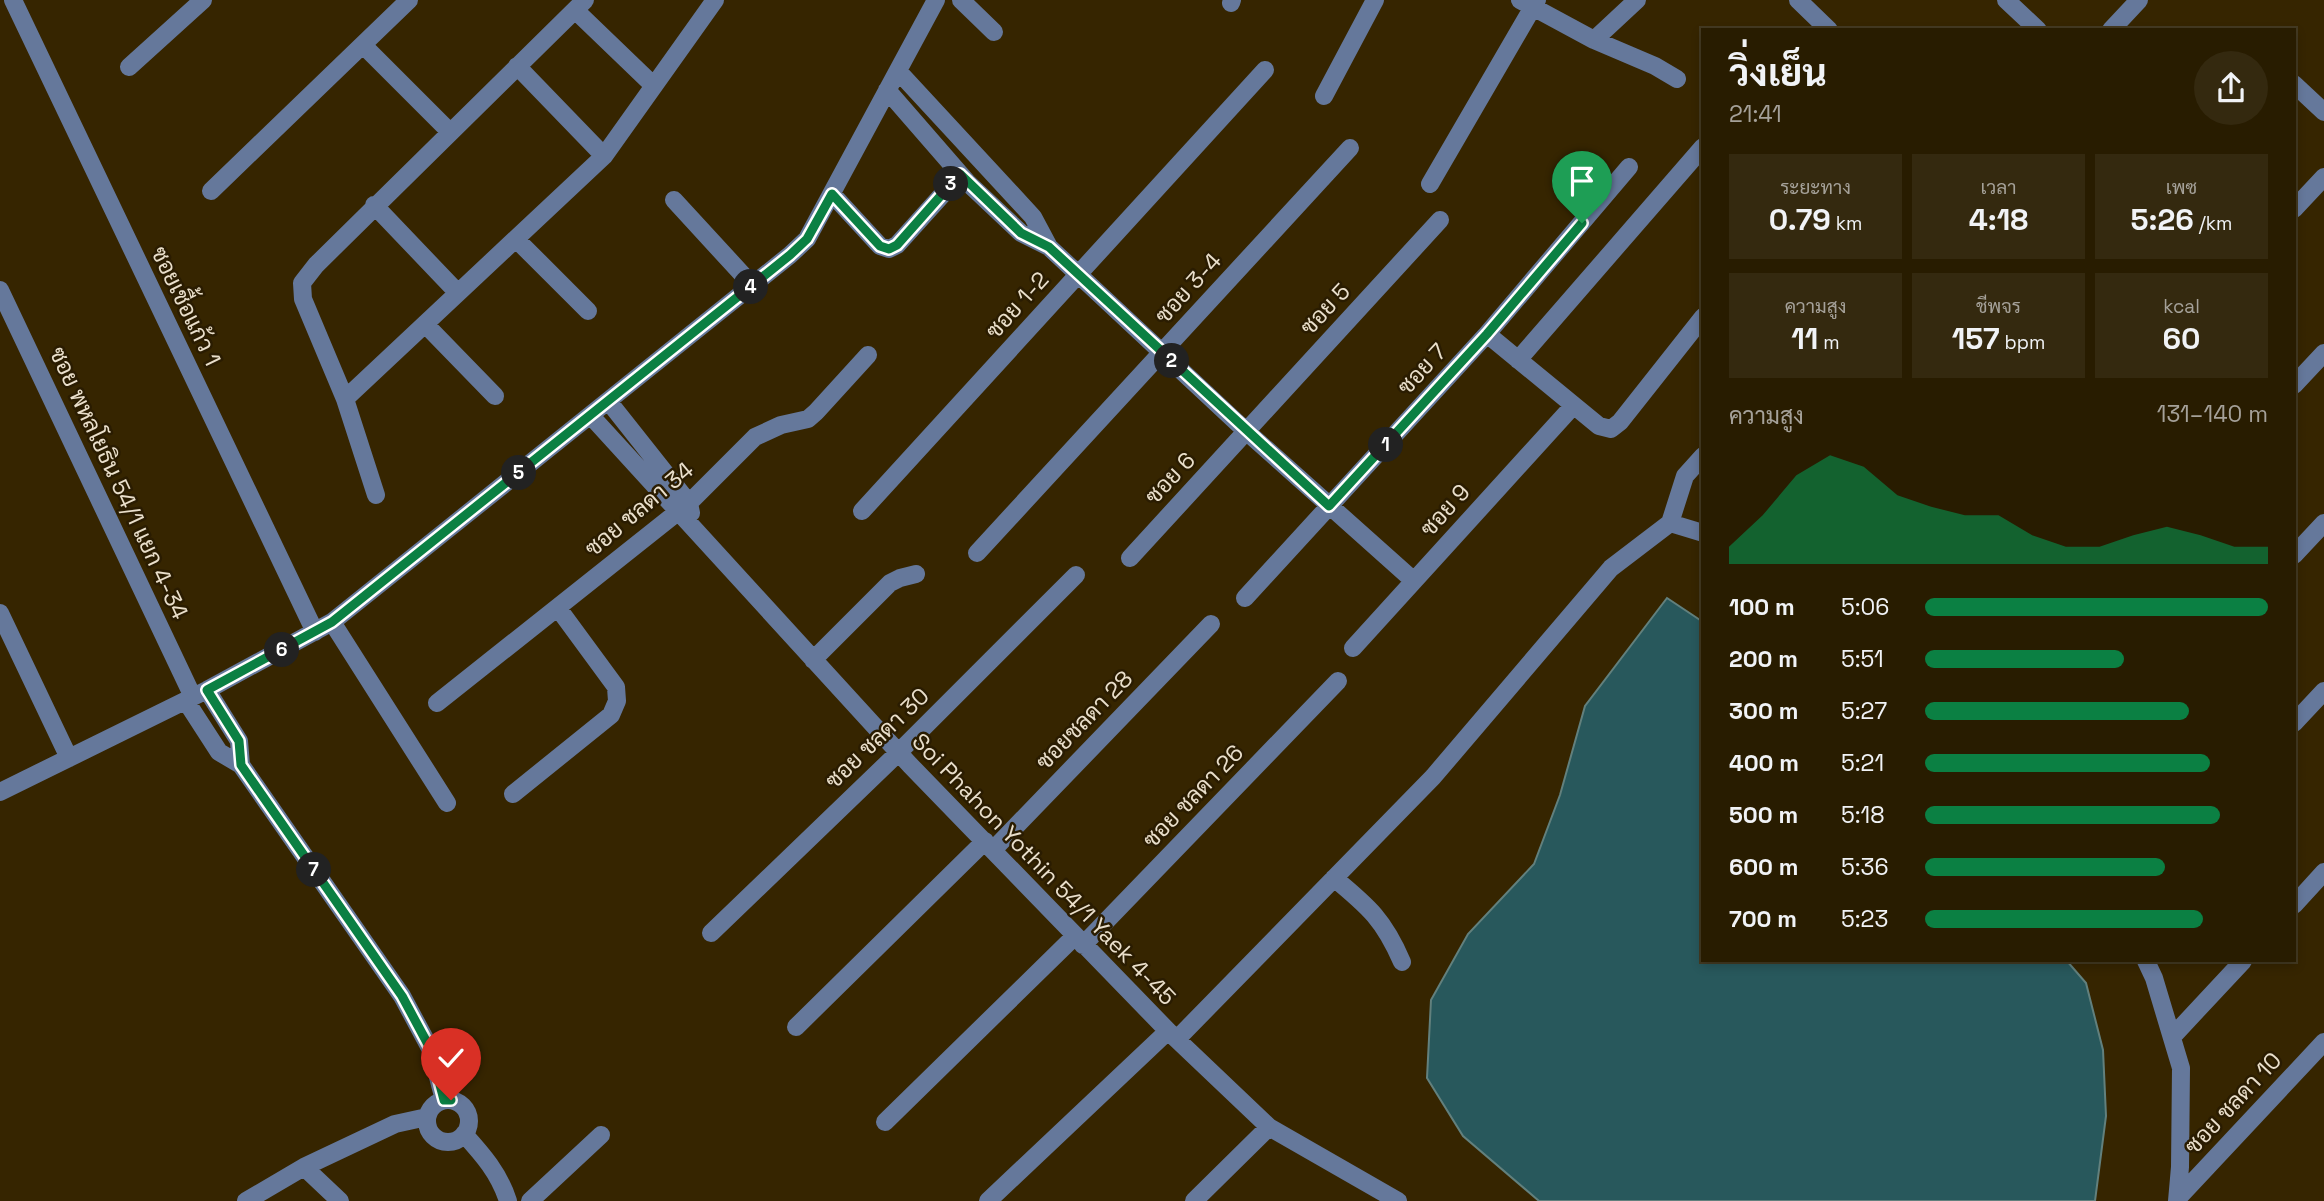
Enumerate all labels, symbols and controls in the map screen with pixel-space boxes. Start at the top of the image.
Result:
text: วิ่งเย็น [1729,49,1827,97]
button: share [2194,51,2268,125]
text: 21:41 [1729,99,1782,129]
pin [1552,151,1612,223]
icon: arrive [1563,162,1601,200]
pin: 3 [934,166,968,202]
text: 3 [945,171,956,196]
text: ระยะทาง [1780,175,1851,200]
text: เวลา [1981,175,2016,200]
text: เพซ [2166,175,2197,200]
text: 0.79 [1769,200,1831,239]
text: 4:18 [1969,200,2028,239]
text: 5:26 [2131,200,2194,239]
text: km [1831,211,1862,236]
text: /km [2194,211,2232,236]
street label: ซอยเชื้อแก้ว 1 [144,238,234,371]
street label: ซอย 3-4 [1148,246,1228,330]
street label: ซอย 1-2 [979,265,1055,345]
pin: 4 [734,270,768,304]
text: 4 [744,274,757,299]
street label: ซอย 5 [1293,277,1357,341]
text: ความสูง [1785,294,1846,319]
text: ชีพจร [1976,294,2021,319]
text: kcal [2163,294,2200,319]
text: 11 [1791,319,1818,358]
text: 157 [1952,319,2000,358]
text: 60 [2163,319,2200,358]
text: m [1818,330,1840,355]
text: bpm [2000,330,2045,355]
street label: ซอย 7 [1391,337,1453,401]
street label: ซอย พหลโยธิน 54/1 แยก 4-34 [43,342,196,624]
pin: 2 [1154,344,1190,378]
text: 2 [1166,348,1177,373]
text: 131–140 m [2157,399,2268,429]
text: ความสูง [1729,401,1804,431]
pin: 1 [1368,428,1404,462]
text: 1 [1381,432,1390,457]
street label: ซอย 6 [1138,446,1202,510]
street label: ซอย ชลดา 34 [578,455,700,563]
pin: 5 [502,456,536,490]
text: 5 [513,460,524,485]
street label: ซอย 9 [1414,477,1476,543]
text: 100 m [1729,592,1795,622]
text: 5:06 [1841,592,1889,622]
pin: 6 [264,632,300,668]
text: 6 [276,637,287,662]
text: 200 m [1729,644,1798,674]
text: 5:51 [1841,644,1884,674]
street label: ซอยชลดา 28 [1029,664,1139,776]
street label: ซอย ชลดา 30 [819,681,935,795]
text: 300 m [1729,696,1798,726]
text: 5:27 [1841,696,1887,726]
street label: Soi Phahon Yothin 54/1 Yaek 4-45 [906,727,1182,1011]
street label: ซอย ชลดา 26 [1136,738,1250,854]
text: 400 m [1729,748,1799,778]
text: 5:21 [1841,748,1884,778]
text: 500 m [1729,800,1798,830]
text: 5:18 [1841,800,1885,830]
pin: 7 [296,852,332,888]
text: 600 m [1729,852,1799,882]
text: 5:36 [1841,852,1889,882]
text: 7 [308,857,319,882]
text: 700 m [1729,904,1797,934]
text: 5:23 [1841,904,1888,934]
pin [421,1028,481,1100]
icon: check [432,1039,470,1077]
street label: ซอย ชลดา 10 [2178,1046,2288,1160]

